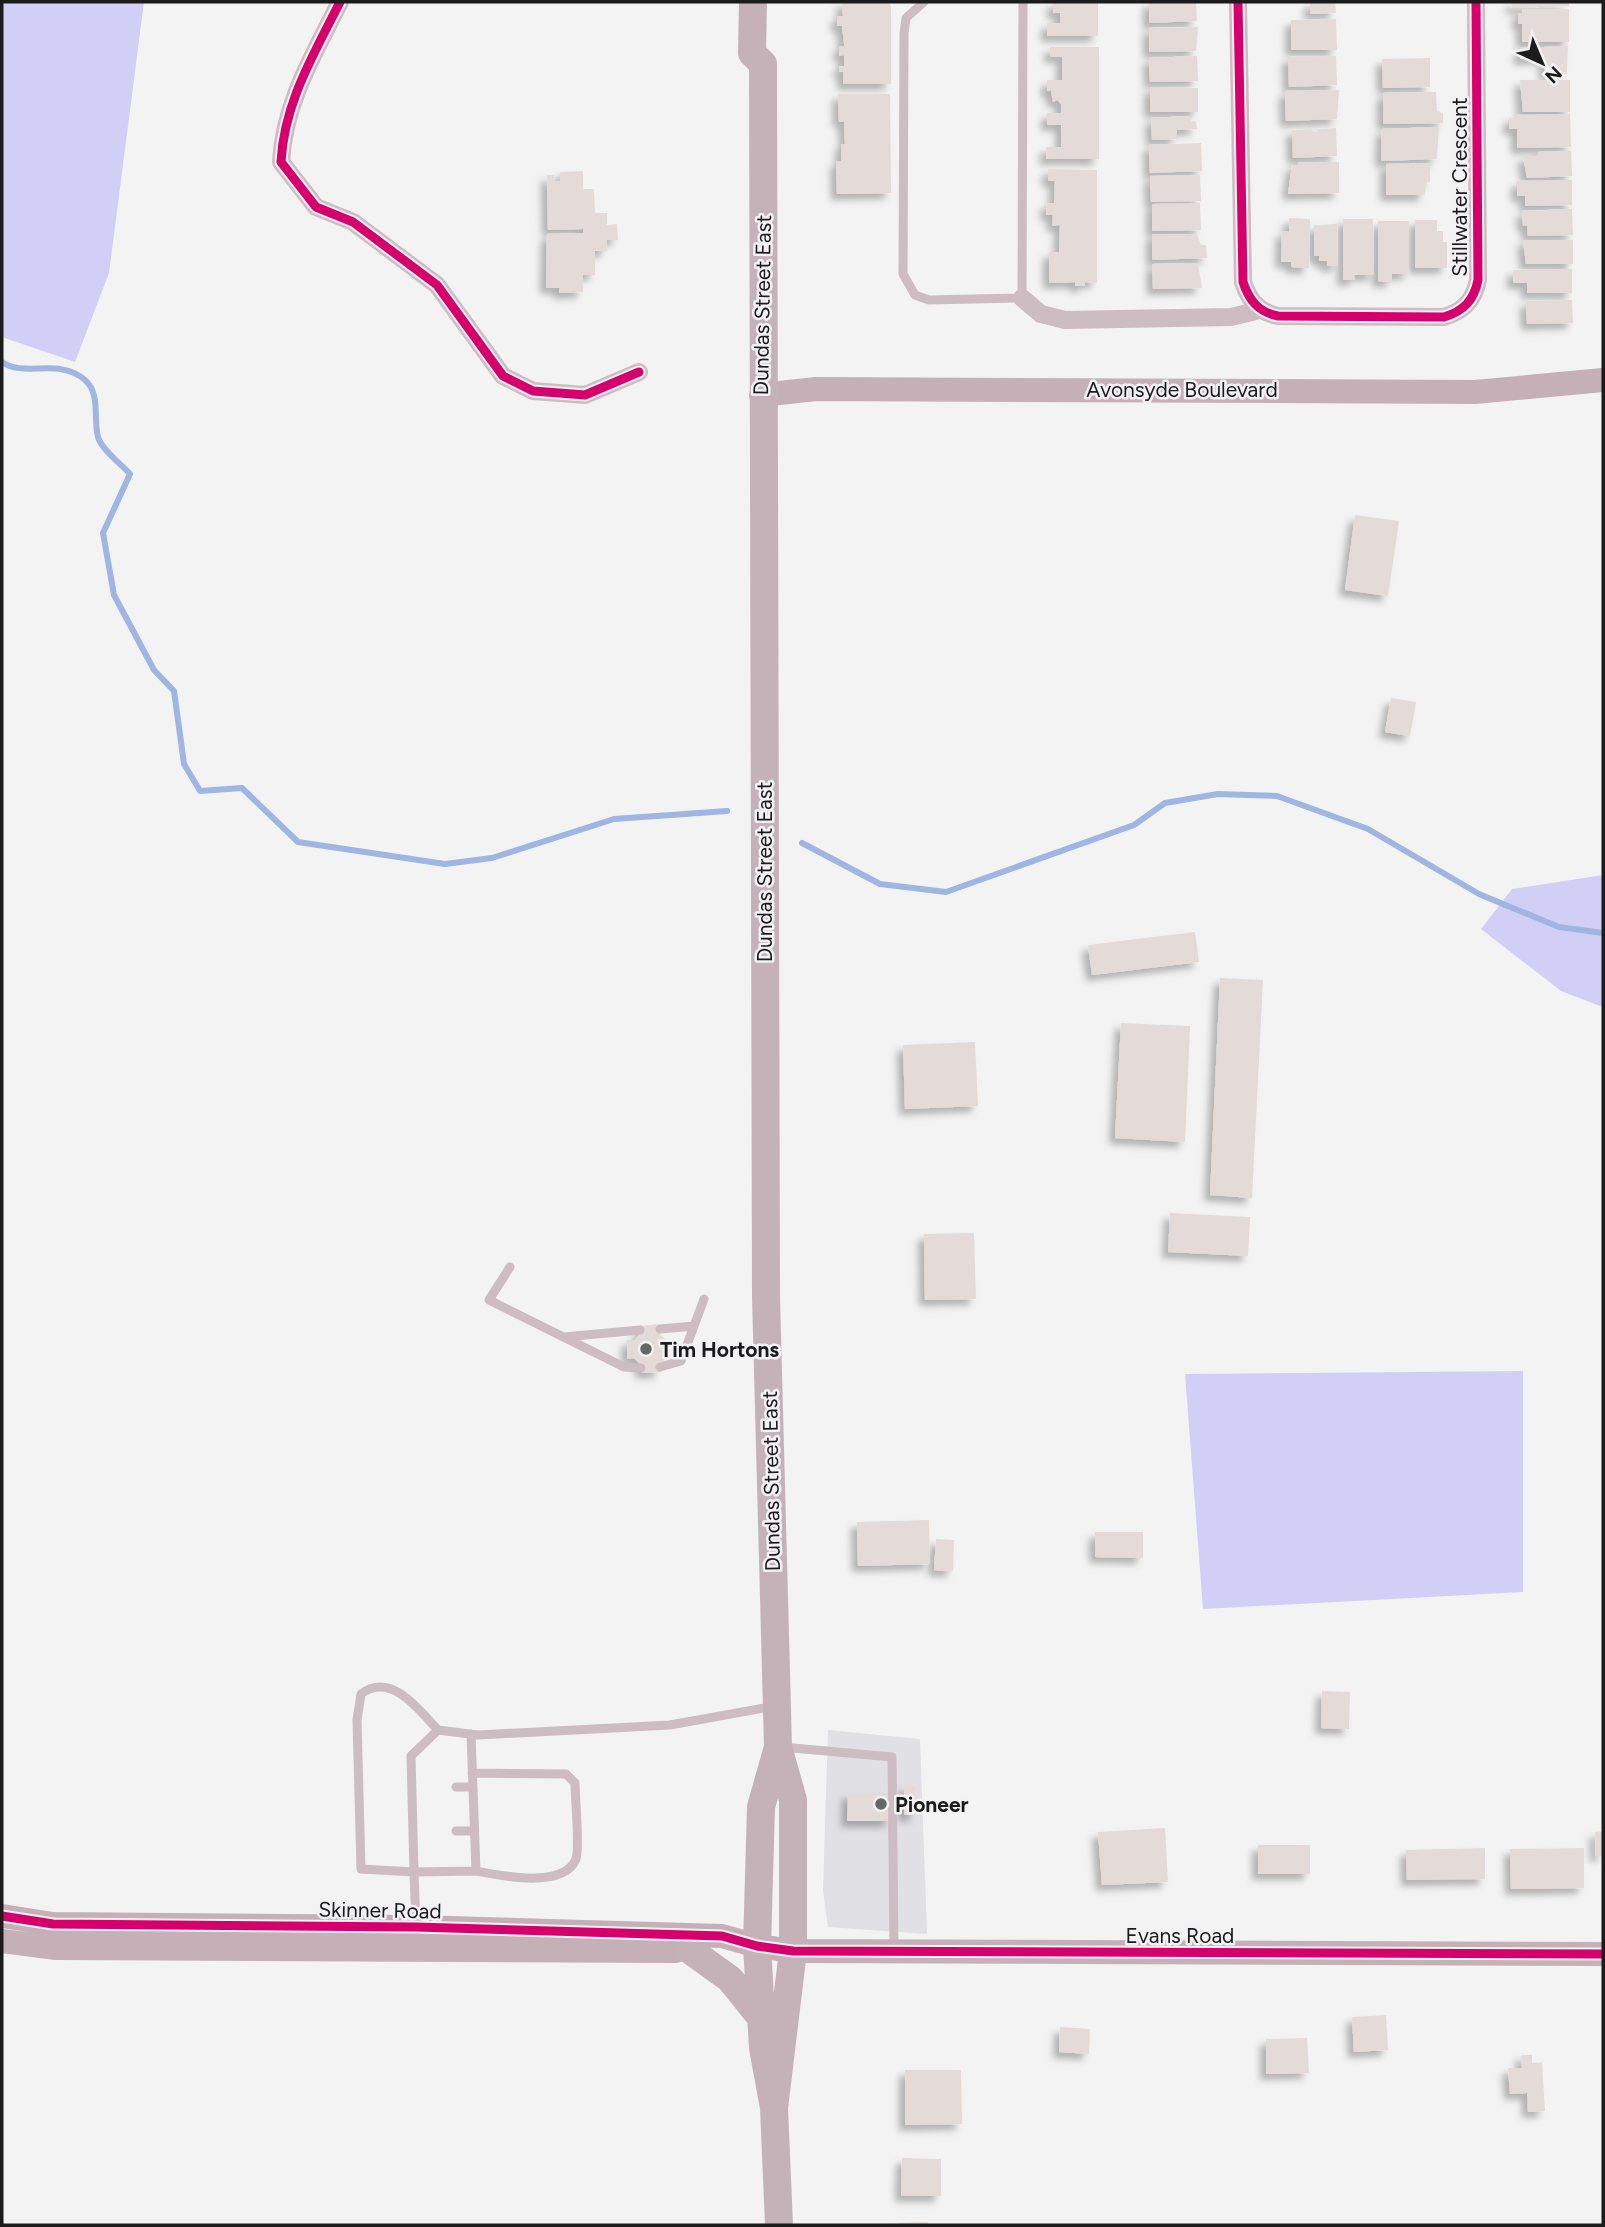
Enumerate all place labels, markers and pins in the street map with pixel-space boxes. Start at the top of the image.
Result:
place label: Tim Hortons [660,1337,779,1362]
marker: Tim Hortons [638,1341,654,1357]
place label: Pioneer [895,1792,969,1817]
marker: Pioneer [873,1796,889,1812]

